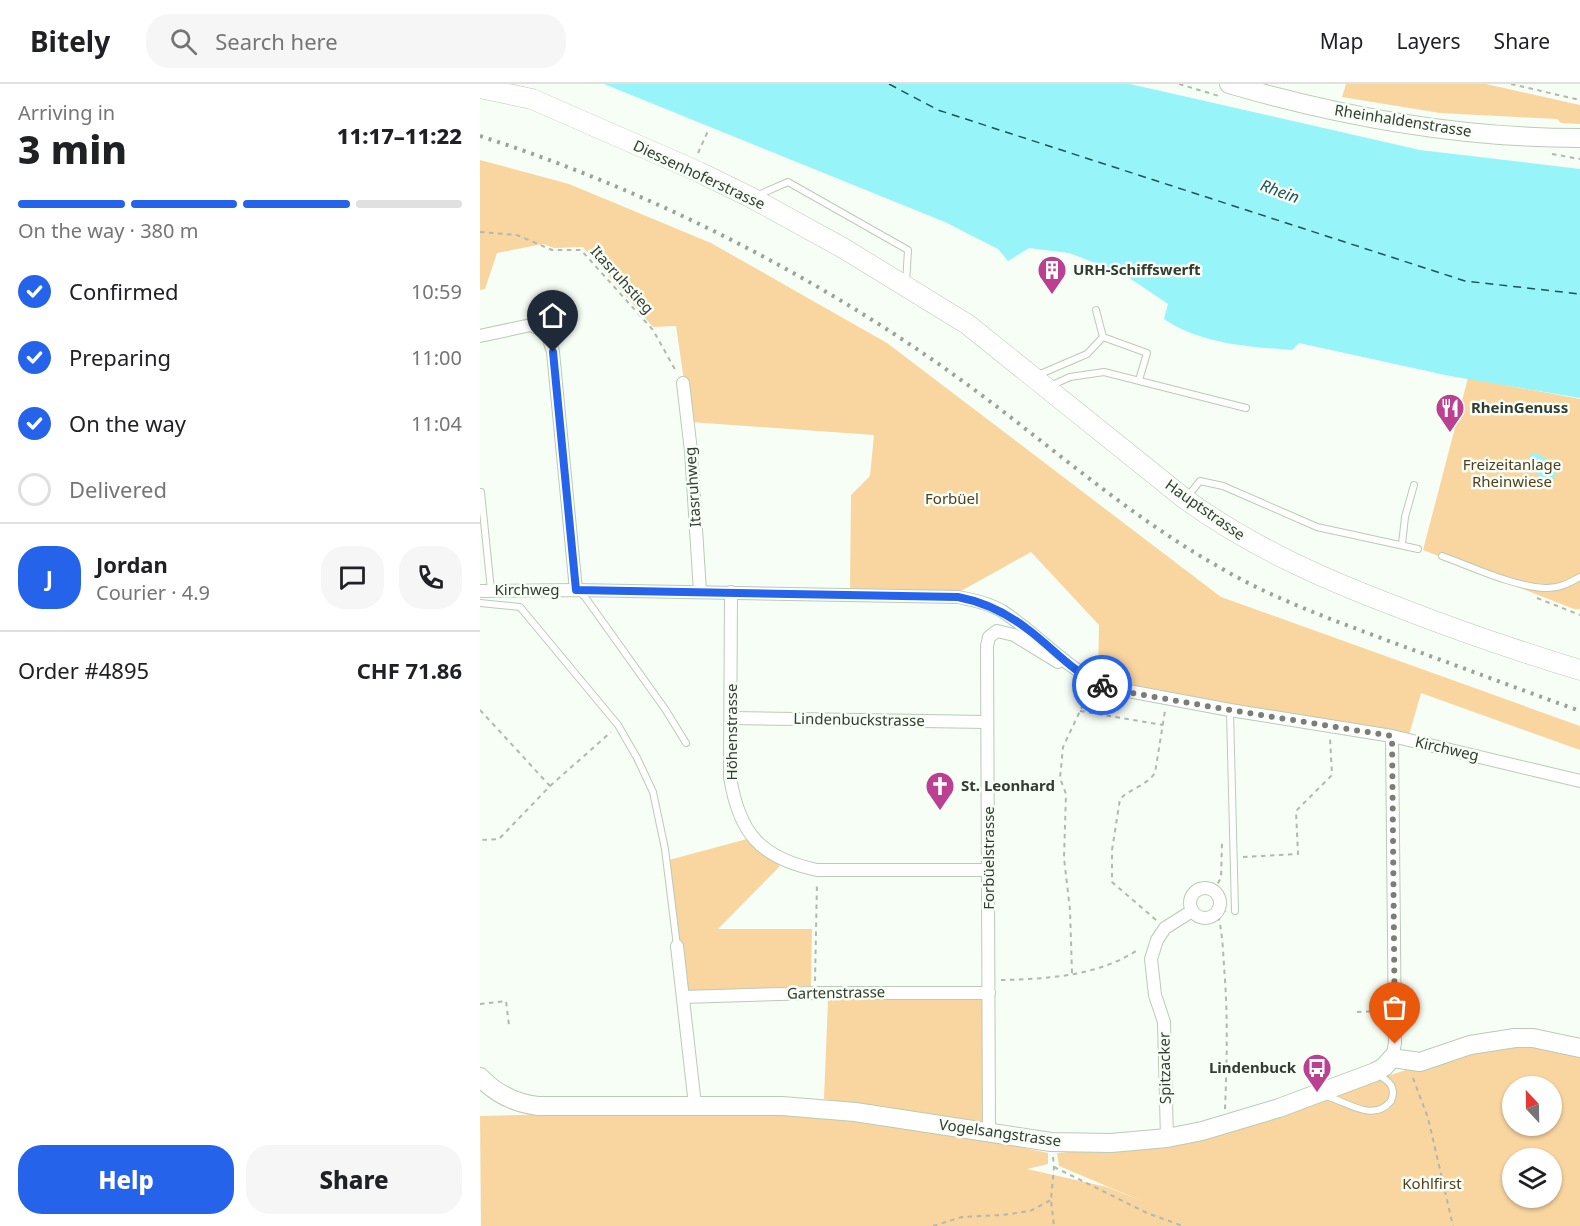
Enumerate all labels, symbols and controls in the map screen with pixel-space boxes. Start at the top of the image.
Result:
search box [146,14,566,68]
text: Bitely [30,22,110,60]
icon: search [167,25,200,58]
text: Search here [215,26,338,56]
text: Map [1320,27,1364,55]
text: Layers [1397,27,1461,55]
text: Share [1494,27,1550,55]
text: Arriving in [18,99,115,126]
street label: Rheinhaldenstrasse [1333,99,1473,141]
text: 11:17–11:22 [337,120,462,150]
text: 3 min [18,122,127,175]
street label: Diessenhoferstrasse [630,135,769,213]
water label: Rhein [1258,174,1302,208]
text: On the way · 380 m [18,217,198,244]
street label: Itasruhstieg [587,241,659,318]
building icon: URH-Schiffswerft [1036,254,1068,296]
place label: URH-Schiffswerft [1073,259,1201,279]
icon: check [18,275,51,308]
text: Confirmed [69,276,179,306]
text: 10:59 [411,278,462,305]
pin [527,290,578,352]
icon: home [536,299,569,332]
icon: check [18,341,51,374]
text: Preparing [69,342,171,372]
text: 11:00 [411,344,462,371]
restaurant icon: RheinGenuss [1434,392,1466,434]
place label: RheinGenuss [1471,397,1568,417]
icon: check [18,407,51,440]
text: On the way [69,408,186,438]
text: 11:04 [411,410,462,437]
street label: Itasruhweg [679,446,705,528]
park label: Freizeitanlage Rheinwiese [1463,454,1561,491]
text: Delivered [69,474,167,504]
street label: Hauptstrasse [1162,474,1249,544]
park label: Forbüel [925,488,979,508]
button: chat [321,546,384,609]
button: phone [399,546,462,609]
text: Jordan [96,549,168,579]
text: J [46,562,53,592]
text: Courier · 4.9 [96,579,210,606]
street label: Kirchweg [495,579,560,599]
text: Order #4895 [18,655,149,685]
text: CHF 71.86 [357,655,462,685]
courier [1072,655,1132,715]
icon: bike [1086,669,1119,702]
street label: Höhenstrasse [721,684,741,780]
street label: Lindenbuckstrasse [793,708,925,730]
street label: Kirchweg [1413,731,1481,765]
church icon: St. Leonhard [924,770,956,812]
place label: St. Leonhard [961,775,1055,795]
street label: Forbüelstrasse [978,806,998,910]
street label: Gartenstrasse [787,981,885,1003]
pin [1369,982,1420,1044]
icon: bag [1378,991,1411,1024]
street label: Spitzacker [1153,1032,1175,1104]
bus stop icon: Lindenbuck [1301,1052,1333,1094]
place label: Lindenbuck [1209,1057,1297,1077]
north arrow [1502,1076,1562,1136]
map controls [1502,1076,1562,1208]
street label: Vogelsangstrasse [938,1114,1063,1150]
button: Help [18,1145,234,1214]
button: Share [246,1145,462,1214]
button: layers [1502,1148,1562,1208]
park label: Kohlfirst [1402,1173,1462,1193]

